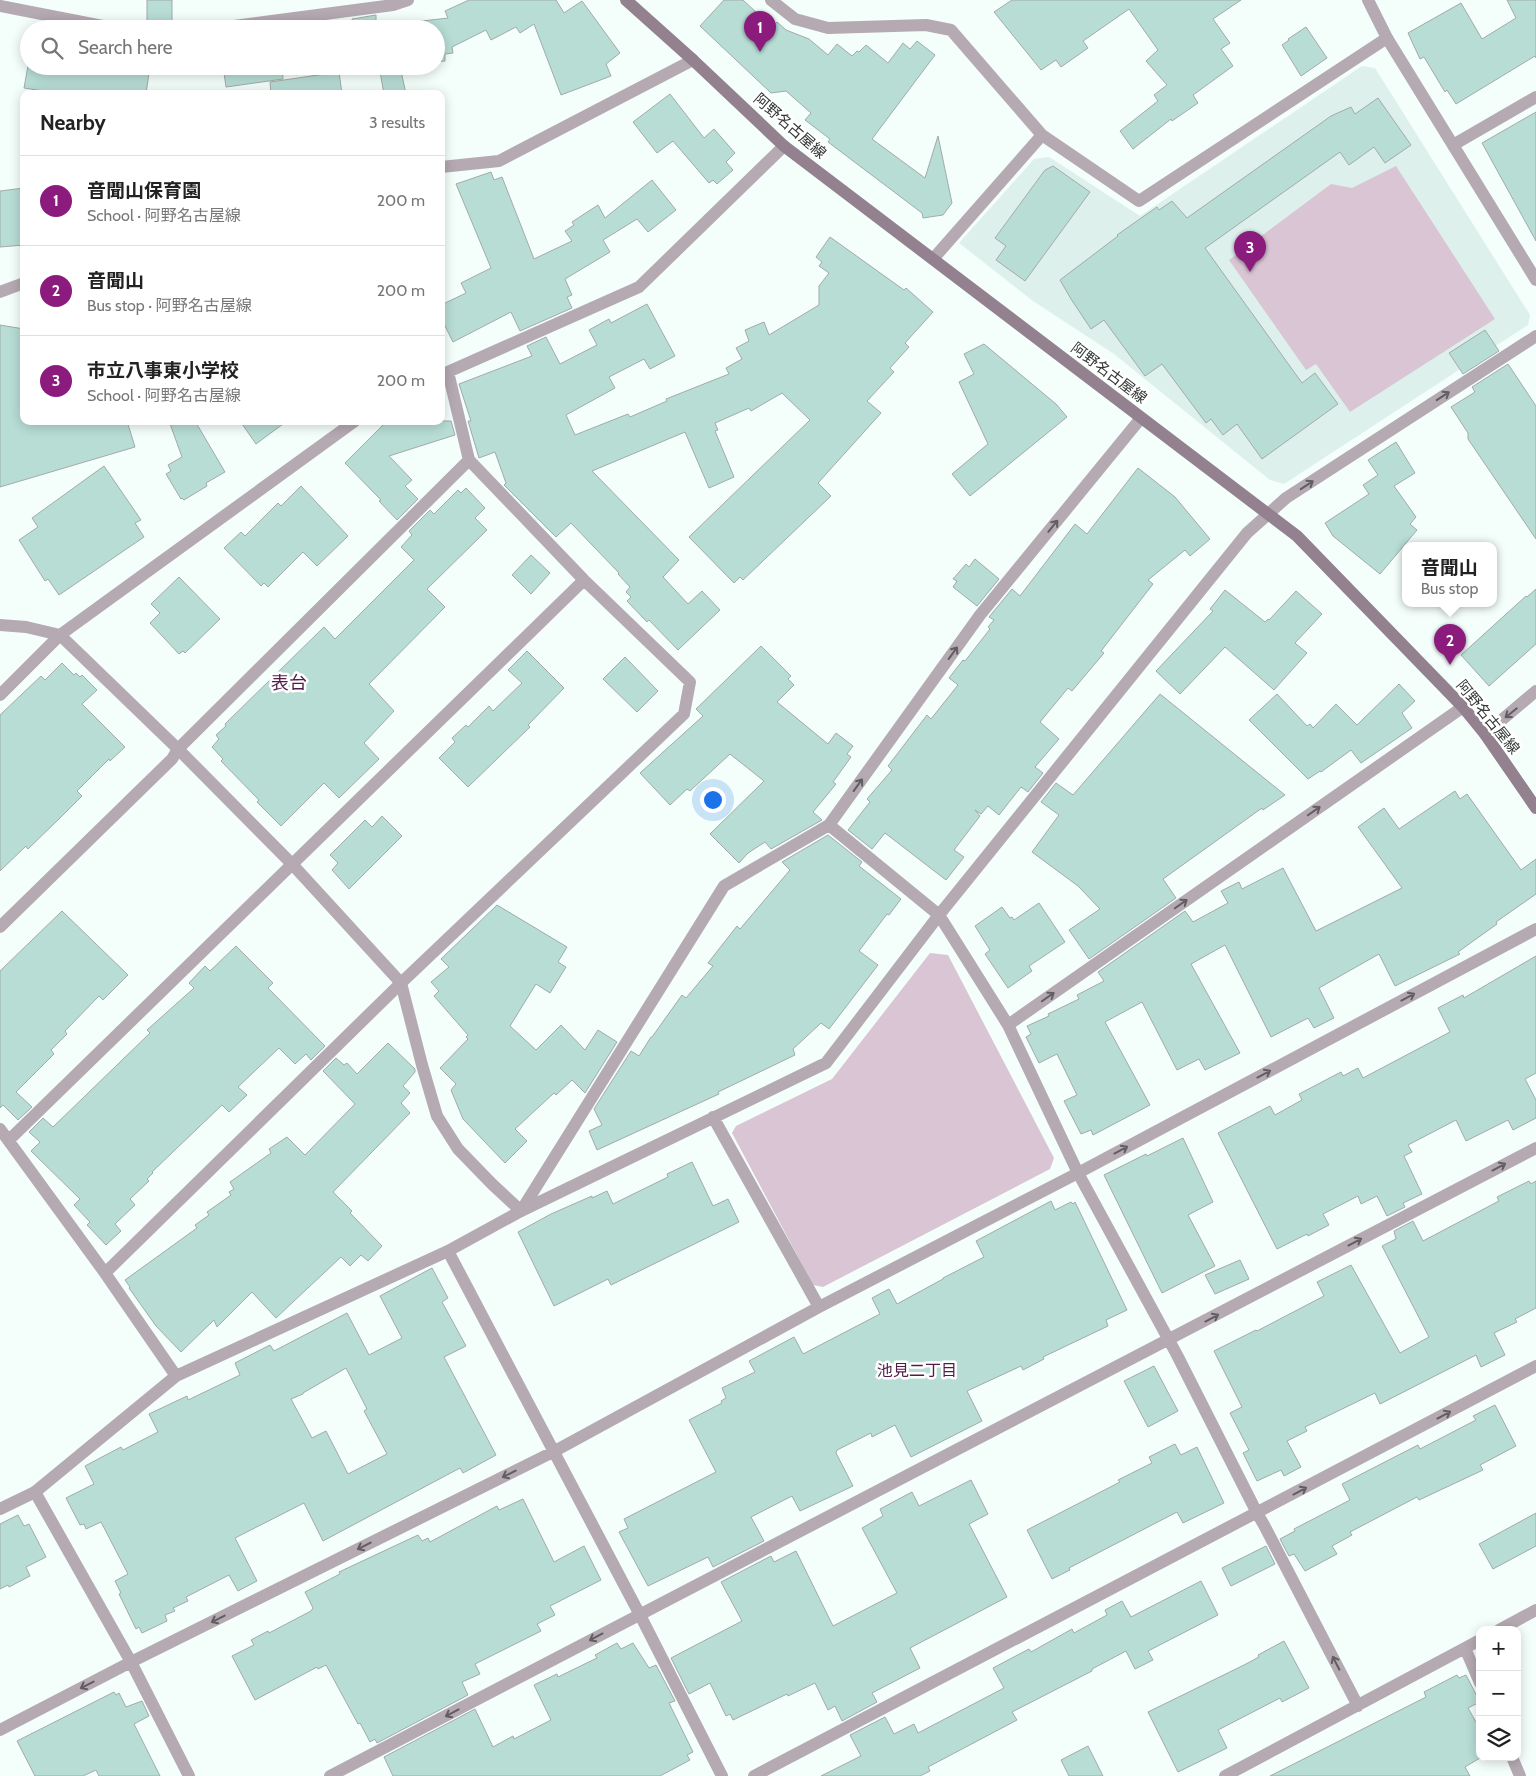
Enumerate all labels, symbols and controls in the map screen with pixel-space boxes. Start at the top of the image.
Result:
pin: 1 [744,11,776,52]
search box [20,20,445,75]
icon: search [38,34,66,62]
text: Search here [78,36,172,59]
street label: 阿野名古屋線 [750,90,830,162]
text: Nearby [40,110,106,135]
text: 3 results [369,113,425,132]
text: 音聞山保育園 [87,179,201,202]
text: 1 [53,191,59,210]
text: 200 m [377,191,425,210]
text: School · 阿野名古屋線 [87,206,241,225]
pin: 3 [1234,231,1266,272]
text: 音聞山 [87,269,144,292]
text: 2 [52,281,60,300]
text: 200 m [377,281,425,300]
text: Bus stop · 阿野名古屋線 [87,296,252,315]
street label: 阿野名古屋線 [1068,339,1150,407]
text: 市立八事東小学校 [87,359,239,382]
text: 3 [52,371,60,390]
text: 200 m [377,371,425,390]
text: School · 阿野名古屋線 [87,386,241,405]
one-way arrow [1436,391,1450,401]
one-way arrow [1300,480,1314,490]
one-way arrow [1048,520,1059,533]
popup [1402,542,1497,607]
text: 音聞山 [1421,556,1478,579]
text: Bus stop [1421,579,1478,598]
pin: 2 [1434,624,1466,665]
one-way arrow [948,647,958,661]
district label: 表台 [271,672,307,694]
street label: 阿野名古屋線 [1453,676,1523,758]
one-way arrow [1505,707,1518,718]
one-way arrow [853,778,863,792]
your location [700,787,726,813]
one-way arrow [1307,806,1321,816]
one-way arrow [1174,899,1188,909]
one-way arrow [1041,992,1055,1002]
one-way arrow [1400,992,1415,1002]
one-way arrow [1256,1069,1271,1078]
one-way arrow [1113,1145,1128,1154]
one-way arrow [1492,1162,1507,1172]
one-way arrow [1348,1237,1363,1247]
one-way arrow [1204,1313,1219,1323]
district label: 池見二丁目 [877,1361,957,1380]
one-way arrow [1436,1410,1451,1420]
one-way arrow [502,1469,517,1479]
one-way arrow [1292,1486,1307,1496]
one-way arrow [356,1541,371,1551]
one-way arrow [211,1615,226,1624]
map controls [1476,1626,1521,1761]
button: + [1476,1626,1521,1671]
one-way arrow [590,1633,604,1643]
one-way arrow [1331,1655,1341,1670]
button: − [1476,1671,1521,1716]
one-way arrow [80,1680,95,1690]
one-way arrow [445,1708,460,1718]
button: layers [1476,1716,1521,1761]

